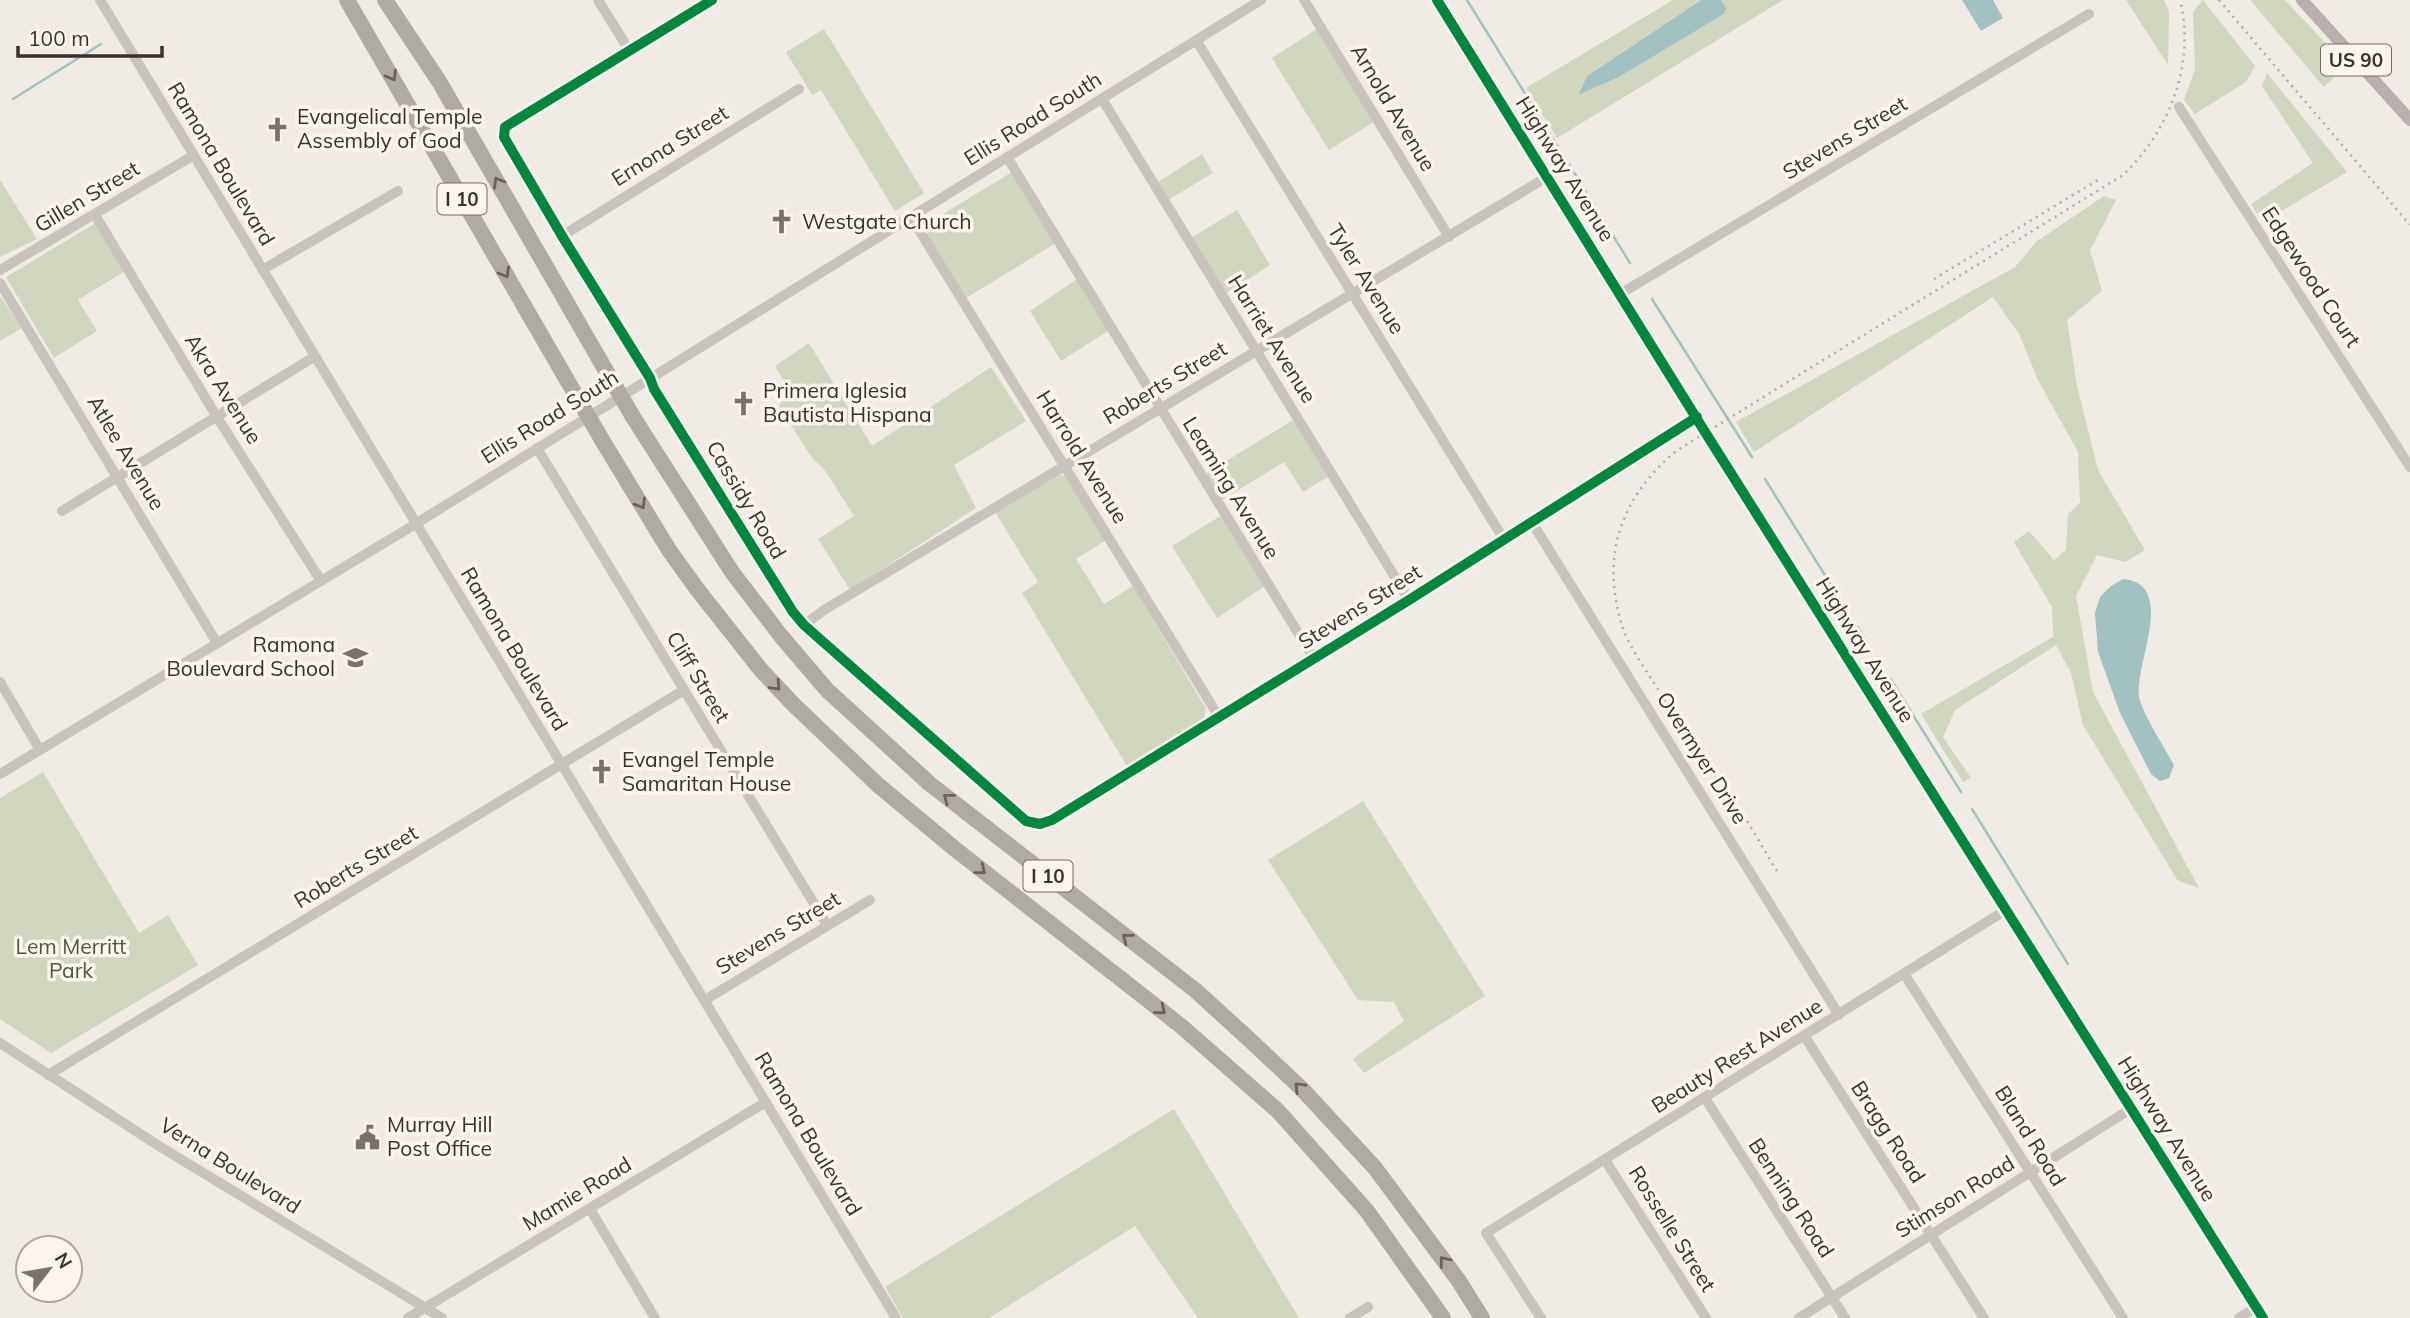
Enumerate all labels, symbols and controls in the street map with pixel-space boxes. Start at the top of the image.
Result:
scale bar [18,14,161,58]
text: 100 m [28,25,90,51]
street label: Arnold Avenue [1346,39,1442,176]
road number: US 90 [2321,44,2391,76]
street label: Ellis Road South [959,66,1106,171]
one-way arrow [383,69,396,82]
street label: Ramona Boulevard [163,77,281,250]
street label: Stevens Street [1778,90,1911,184]
street label: Highway Avenue [1511,91,1621,246]
street label: Ernona Street [606,99,733,191]
place label: Evangelical Temple Assembly of God [297,103,482,153]
church icon: Evangelical Temple Assembly of God [263,115,291,143]
street label: Gillen Street [29,155,144,238]
one-way arrow [493,177,506,190]
road number: I 10 [438,183,486,214]
street label: Edgewood Court [2257,201,2367,352]
church icon: Westgate Church [768,208,796,236]
place label: Westgate Church [802,208,972,234]
street label: Tyler Avenue [1323,219,1411,338]
one-way arrow [497,266,510,279]
street label: Harriet Avenue [1223,270,1323,407]
street label: Akra Avenue [180,329,268,448]
street label: Roberts Street [1098,335,1231,429]
street label: Ellis Road South [476,364,623,469]
place label: Primera Iglesia Bautista Hispana [763,377,932,427]
street label: Harrold Avenue [1032,385,1134,528]
church icon: Primera Iglesia Bautista Hispana [729,389,757,417]
street label: Atlee Avenue [82,390,171,514]
street label: Leaming Avenue [1178,412,1286,563]
street label: Cassidy Road [701,436,792,563]
one-way arrow [632,496,645,509]
street label: Stevens Street [1293,558,1426,654]
street label: Ramona Boulevard [456,562,574,735]
street label: Highway Avenue [1811,572,1921,727]
street label: Cliff Street [662,626,736,727]
place label: Ramona Boulevard School [166,631,335,681]
school or university icon: Ramona Boulevard School [341,643,369,671]
one-way arrow [767,678,780,691]
street label: Overmyer Drive [1652,687,1754,828]
place label: Evangel Temple Samaritan House [622,746,791,796]
church icon: Evangel Temple Samaritan House [588,758,616,786]
one-way arrow [943,793,956,806]
street label: Roberts Street [289,819,422,913]
road number: I 10 [1024,860,1072,891]
one-way arrow [974,862,986,875]
street label: Stevens Street [711,885,844,979]
park label: Lem Merritt Park [16,933,126,983]
one-way arrow [1123,933,1135,946]
street label: Beauty Rest Avenue [1646,992,1827,1118]
one-way arrow [1153,1002,1166,1014]
street label: Ramona Boulevard [750,1047,868,1220]
street label: Highway Avenue [2113,1051,2223,1206]
street label: Bragg Road [1846,1075,1932,1187]
street label: Bland Road [1990,1080,2072,1191]
one-way arrow [1295,1083,1307,1095]
street label: Verna Boulevard [155,1111,306,1219]
place label: Murray Hill Post Office [387,1111,492,1161]
public building icon: Murray Hill Post Office [353,1123,381,1151]
street label: Benning Road [1744,1133,1840,1262]
street label: Stimson Road [1890,1149,2019,1243]
street label: Mamie Road [517,1150,636,1236]
street label: Rosselle Street [1624,1161,1722,1296]
north arrow [14,1234,84,1304]
text: N [50,1248,78,1273]
one-way arrow [1440,1257,1453,1269]

